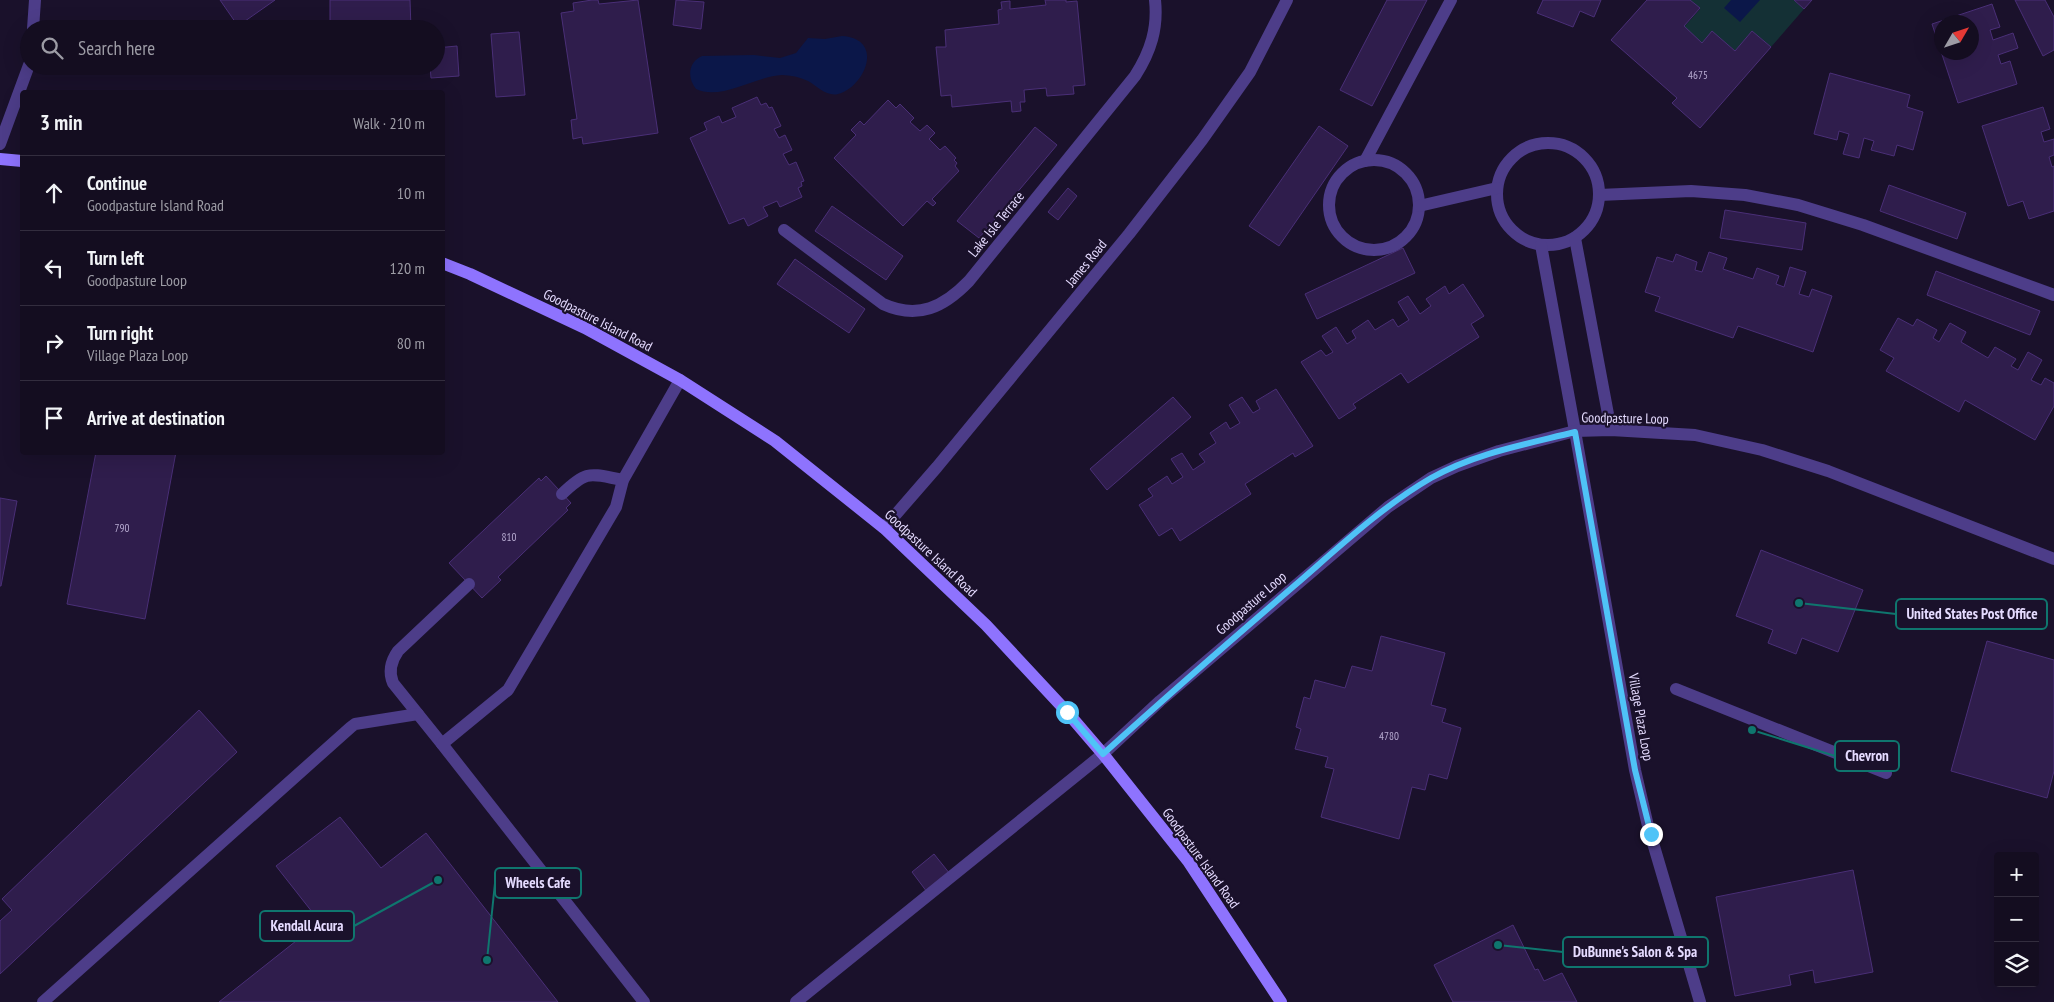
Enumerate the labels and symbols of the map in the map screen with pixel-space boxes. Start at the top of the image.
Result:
north arrow [1934,15,1979,60]
house number: 4675 [1688,68,1708,82]
street label: Lake Isle Terrace [964,187,1028,260]
street label: James Road [1061,236,1110,291]
street label: Goodpasture Island Road [540,285,656,355]
street label: Goodpasture Loop [1581,408,1669,428]
street label: Goodpasture Island Road [881,506,981,600]
house number: 790 [115,521,129,535]
house number: 810 [502,530,516,544]
street label: Goodpasture Loop [1212,568,1290,638]
callout: United States Post Office [1896,599,2047,629]
text: United States Post Office [1906,604,2038,623]
street label: Village Plaza Loop [1624,671,1658,762]
route start [1056,701,1079,724]
house number: 4780 [1379,729,1399,743]
callout: Chevron [1835,741,1899,771]
text: Chevron [1845,746,1889,765]
street label: Goodpasture Island Road [1158,804,1244,912]
route end [1640,823,1663,846]
callout: Wheels Cafe [495,868,581,898]
text: Wheels Cafe [504,873,571,892]
callout: Kendall Acura [260,911,354,941]
text: Kendall Acura [271,916,343,935]
callout: DuBunne's Salon & Spa [1563,937,1708,967]
text: DuBunne's Salon & Spa [1573,942,1697,961]

